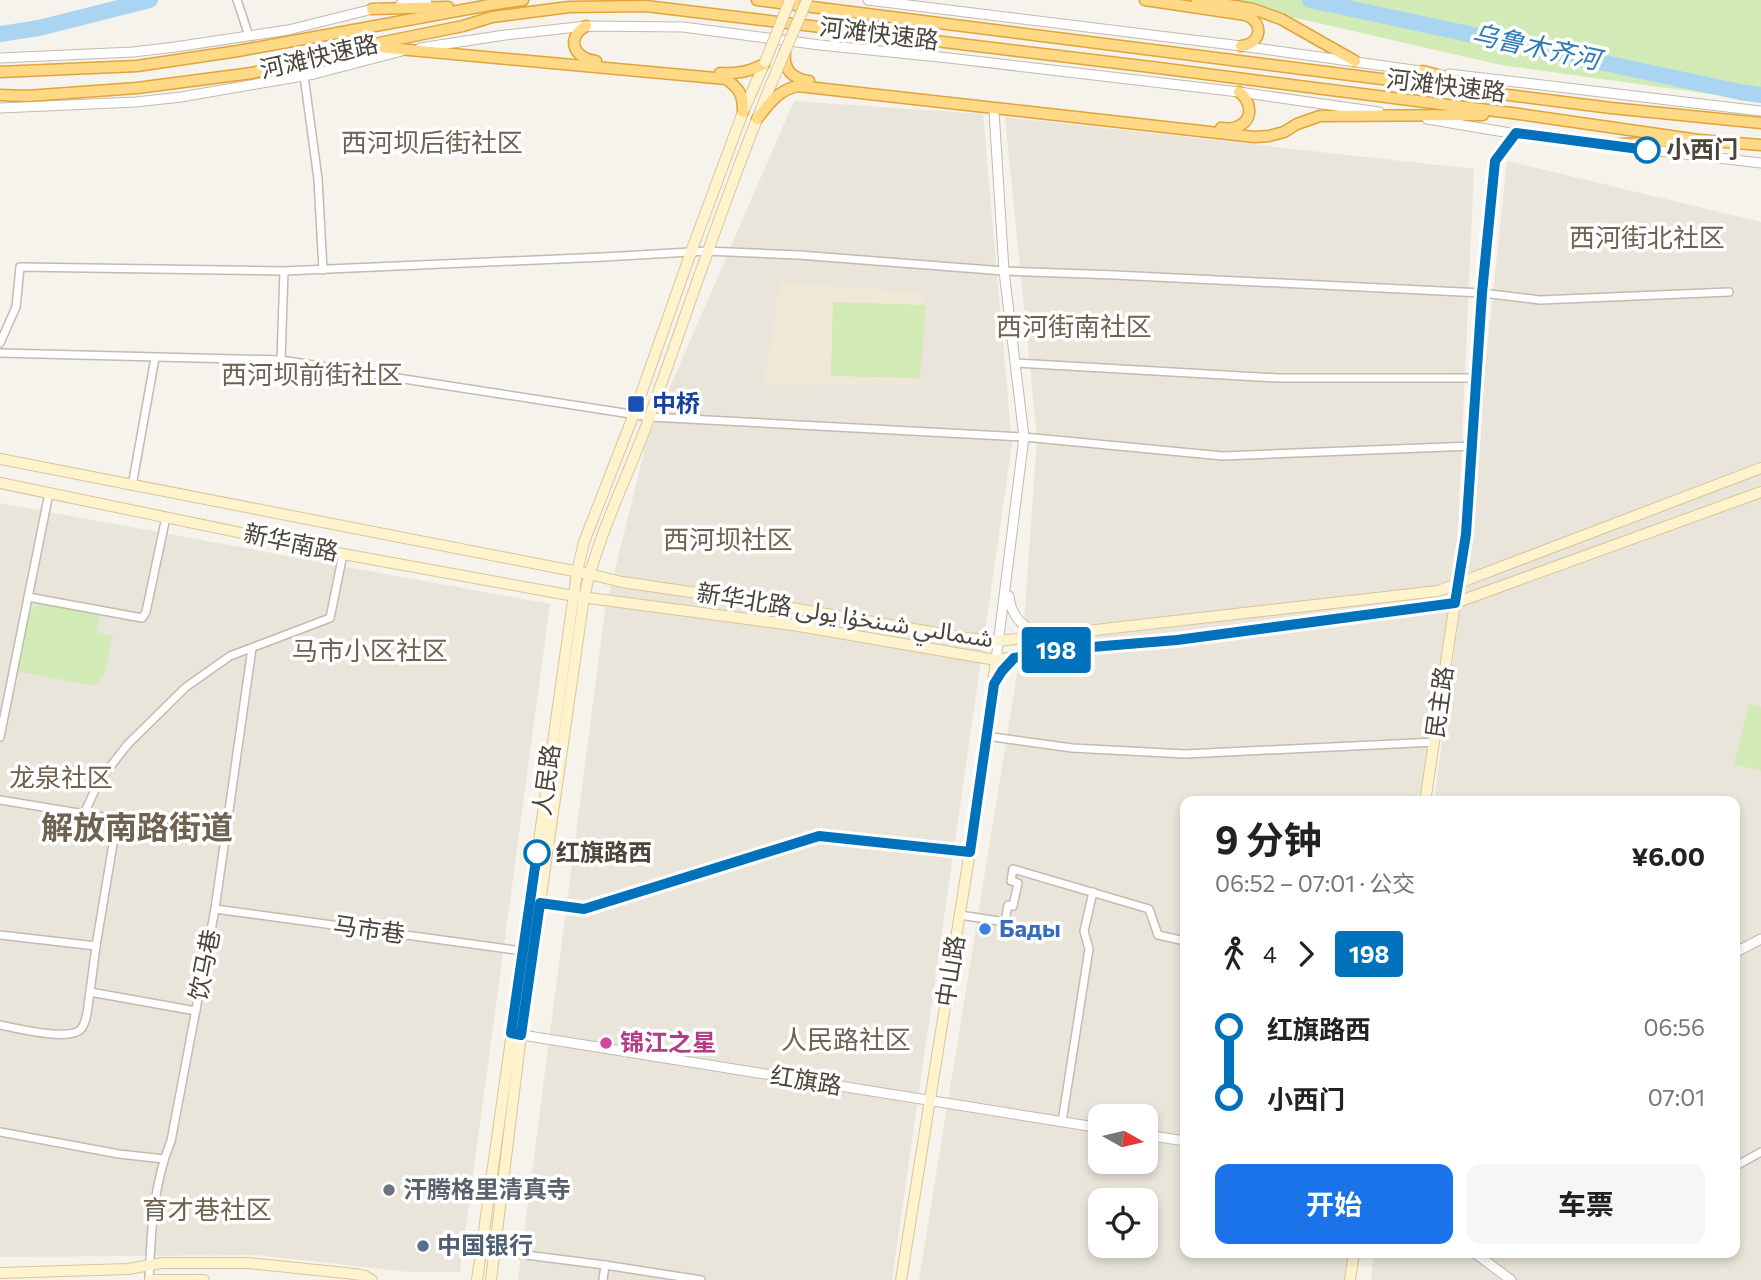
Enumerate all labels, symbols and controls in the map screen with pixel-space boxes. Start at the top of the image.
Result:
street label: 河滩快速路 [818,11,941,54]
water label: 乌鲁木齐河 [1470,17,1608,75]
street label: 河滩快速路 [257,28,380,83]
street label: 河滩快速路 [1385,63,1508,106]
district label: 西河坝后街社区 [341,126,523,157]
place label: 小西门 [1666,134,1738,163]
marker: 小西门 [1634,137,1660,163]
district label: 西河街北社区 [1569,221,1725,252]
district label: 西河街南社区 [996,310,1152,341]
district label: 西河坝前街社区 [221,358,403,389]
place label: 中桥 [652,388,700,417]
marker: 中桥 [626,394,646,414]
street label: 新华南路 [241,517,341,566]
district label: 西河坝社区 [663,523,793,554]
street label: 新华北路 شىمالىي شىنخۇا يولى [694,577,996,658]
line badge: 198 [1016,627,1096,673]
district label: 马市小区社区 [292,634,448,665]
text: 198 [1036,635,1076,664]
street label: 民主路 [1419,664,1458,739]
street label: 人民路 [526,742,565,817]
district label: 龙泉社区 [9,761,113,792]
district label: 解放南路街道 [41,806,233,846]
text: 9 分钟 [1215,815,1322,862]
place label: 红旗路西 [556,837,652,866]
marker: 红旗路西 [524,840,550,866]
text: ¥6.00 [1632,840,1705,871]
text: 06:52 – 07:01 · 公交 [1215,869,1415,897]
street label: 马市巷 [332,909,407,948]
place label: Бады [999,913,1061,942]
marker: Бады [977,921,993,937]
street label: 饮马巷 [182,927,225,1003]
street label: 中山路 [930,933,969,1009]
icon: walk [1215,935,1253,973]
icon: forward [1287,935,1325,973]
text: 198 [1349,939,1389,968]
text: 4 [1263,940,1277,968]
text: 红旗路西 [1267,1013,1371,1044]
text: 06:56 [1643,1013,1705,1041]
district label: 人民路社区 [781,1023,911,1054]
place label: 锦江之星 [620,1027,716,1056]
marker: 锦江之星 [598,1035,614,1051]
street label: 红旗路 [768,1060,844,1099]
text: 小西门 [1267,1083,1345,1114]
text: 07:01 [1648,1083,1705,1111]
north arrow [1088,1104,1158,1174]
map controls [1088,1104,1158,1258]
button: 开始 [1215,1164,1453,1244]
button: 车票 [1467,1164,1705,1244]
place label: 汗腾格里清真寺 [403,1174,571,1203]
marker: 汗腾格里清真寺 [381,1182,397,1198]
button: locate [1088,1188,1158,1258]
district label: 育才巷社区 [142,1193,272,1224]
place label: 中国银行 [437,1230,533,1259]
marker: 中国银行 [415,1238,431,1254]

